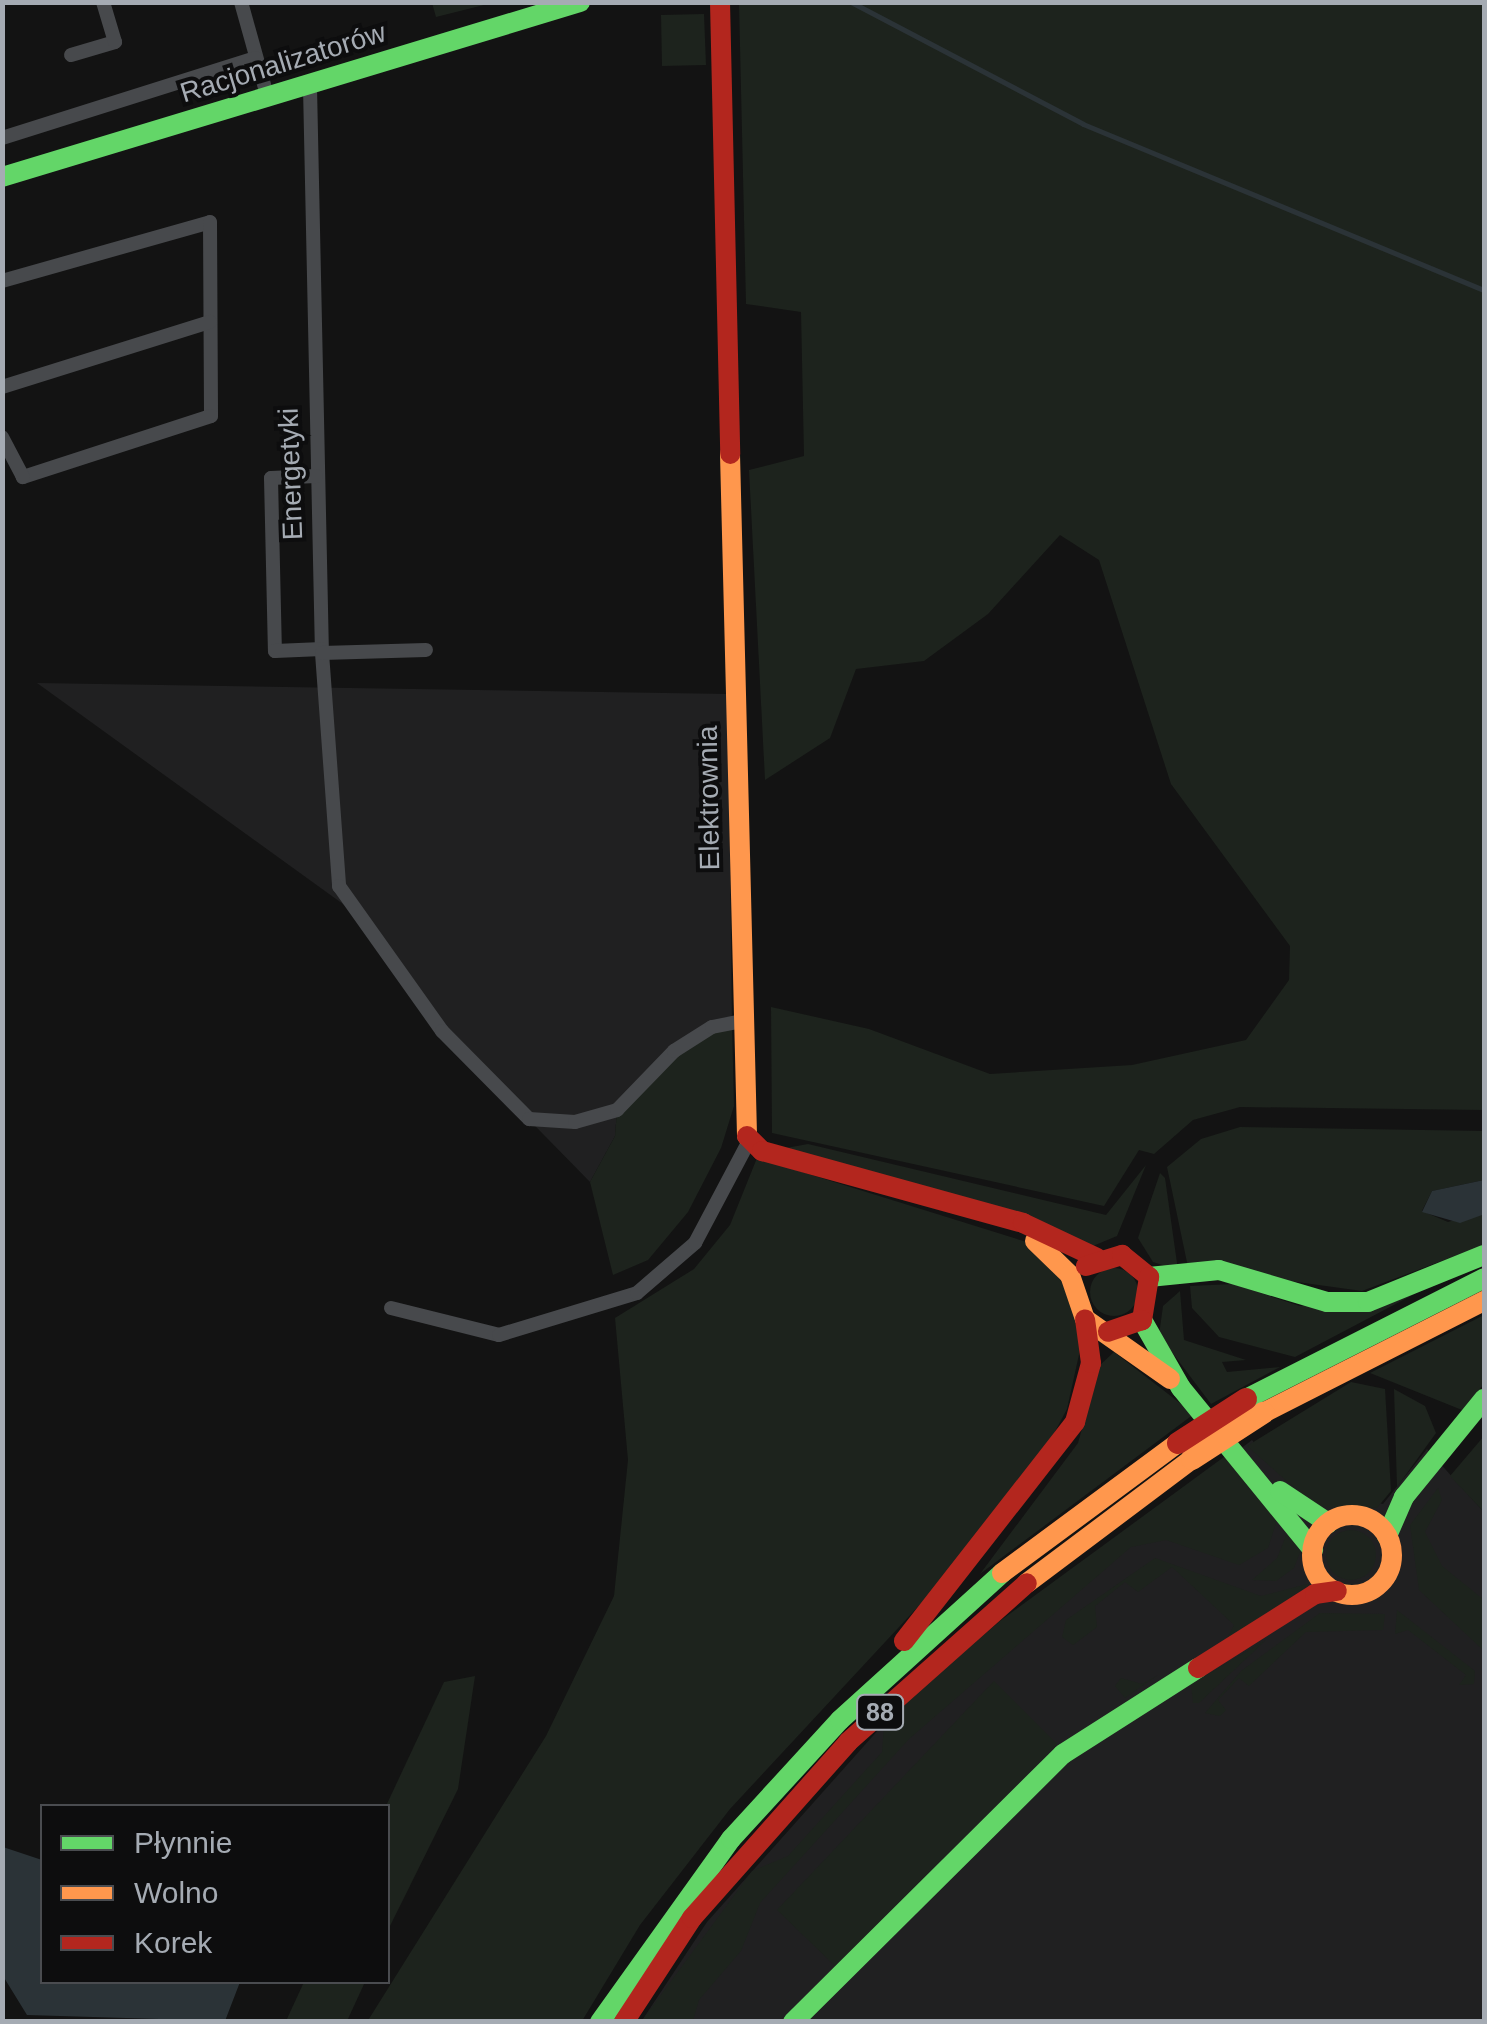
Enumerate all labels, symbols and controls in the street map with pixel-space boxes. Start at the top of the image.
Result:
street label: Racjonalizatorów [176,16,390,110]
street label: Energetyki [272,407,310,541]
street label: Elektrownia [691,725,727,871]
road number: 88 [855,1692,905,1732]
legend [40,1804,390,1984]
text: Płynnie [134,1826,232,1859]
text: Wolno [134,1876,219,1909]
text: Korek [134,1926,212,1959]

